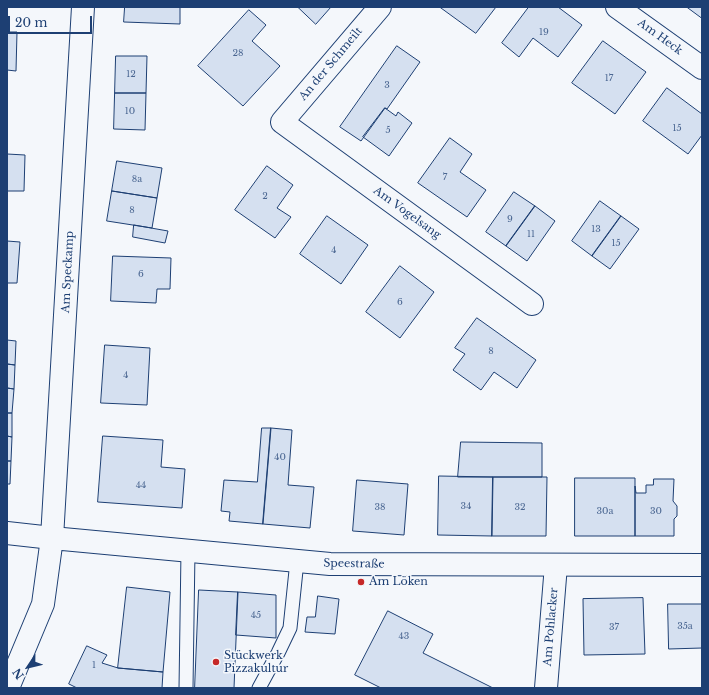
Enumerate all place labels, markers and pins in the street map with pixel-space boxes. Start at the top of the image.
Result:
place label: Am Löken [369,575,428,589]
marker: Am Löken [356,577,366,587]
place label: Stückwerk Pizzakultur [224,649,288,675]
marker: Stückwerk Pizzakultur [211,657,221,667]

